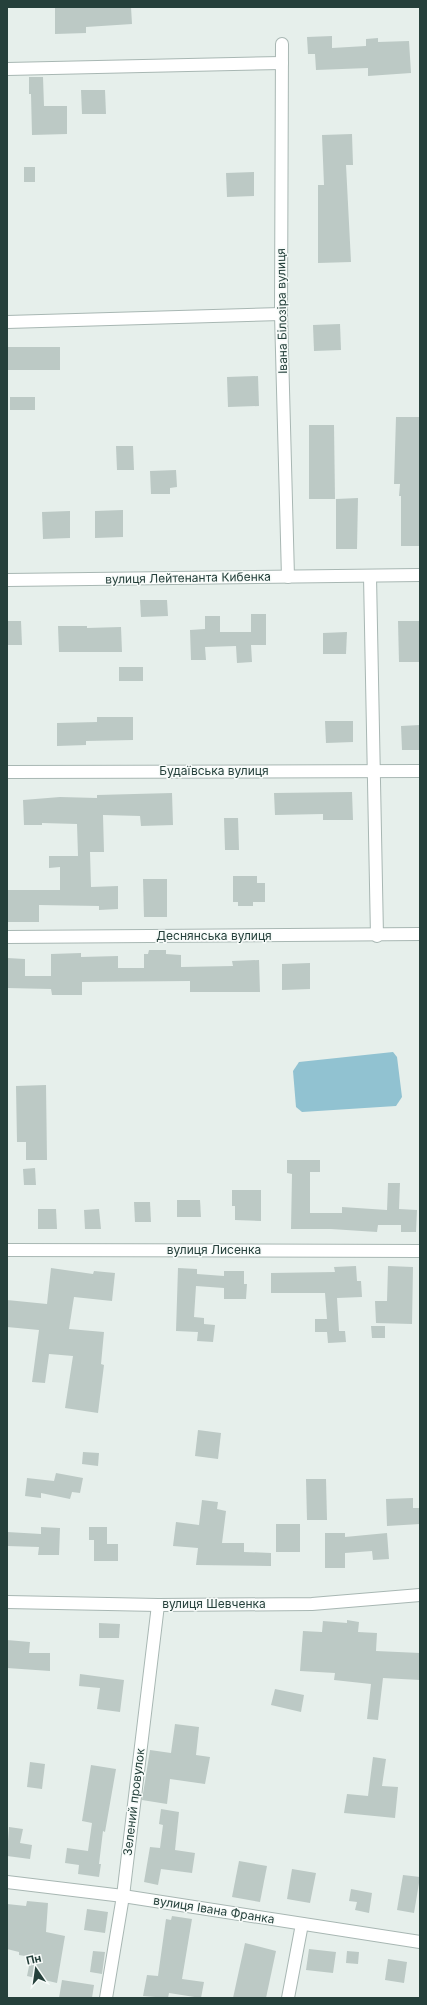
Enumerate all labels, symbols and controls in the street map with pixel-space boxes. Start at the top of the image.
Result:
street label: Івана Білозіра вулиця [273,248,290,374]
street label: вулиця Лейтенанта Кибенка [105,569,271,586]
street label: Будаївська вулиця [159,763,269,778]
street label: Деснянська вулиця [156,928,272,943]
street label: вулиця Лисенка [167,1242,261,1257]
street label: вулиця Шевченка [162,1596,266,1611]
street label: Зелений провулок [119,1747,148,1857]
street label: вулиця Івана Франка [152,1893,276,1927]
north arrow [16,1949,56,1989]
text: Пн [25,1951,43,1968]

